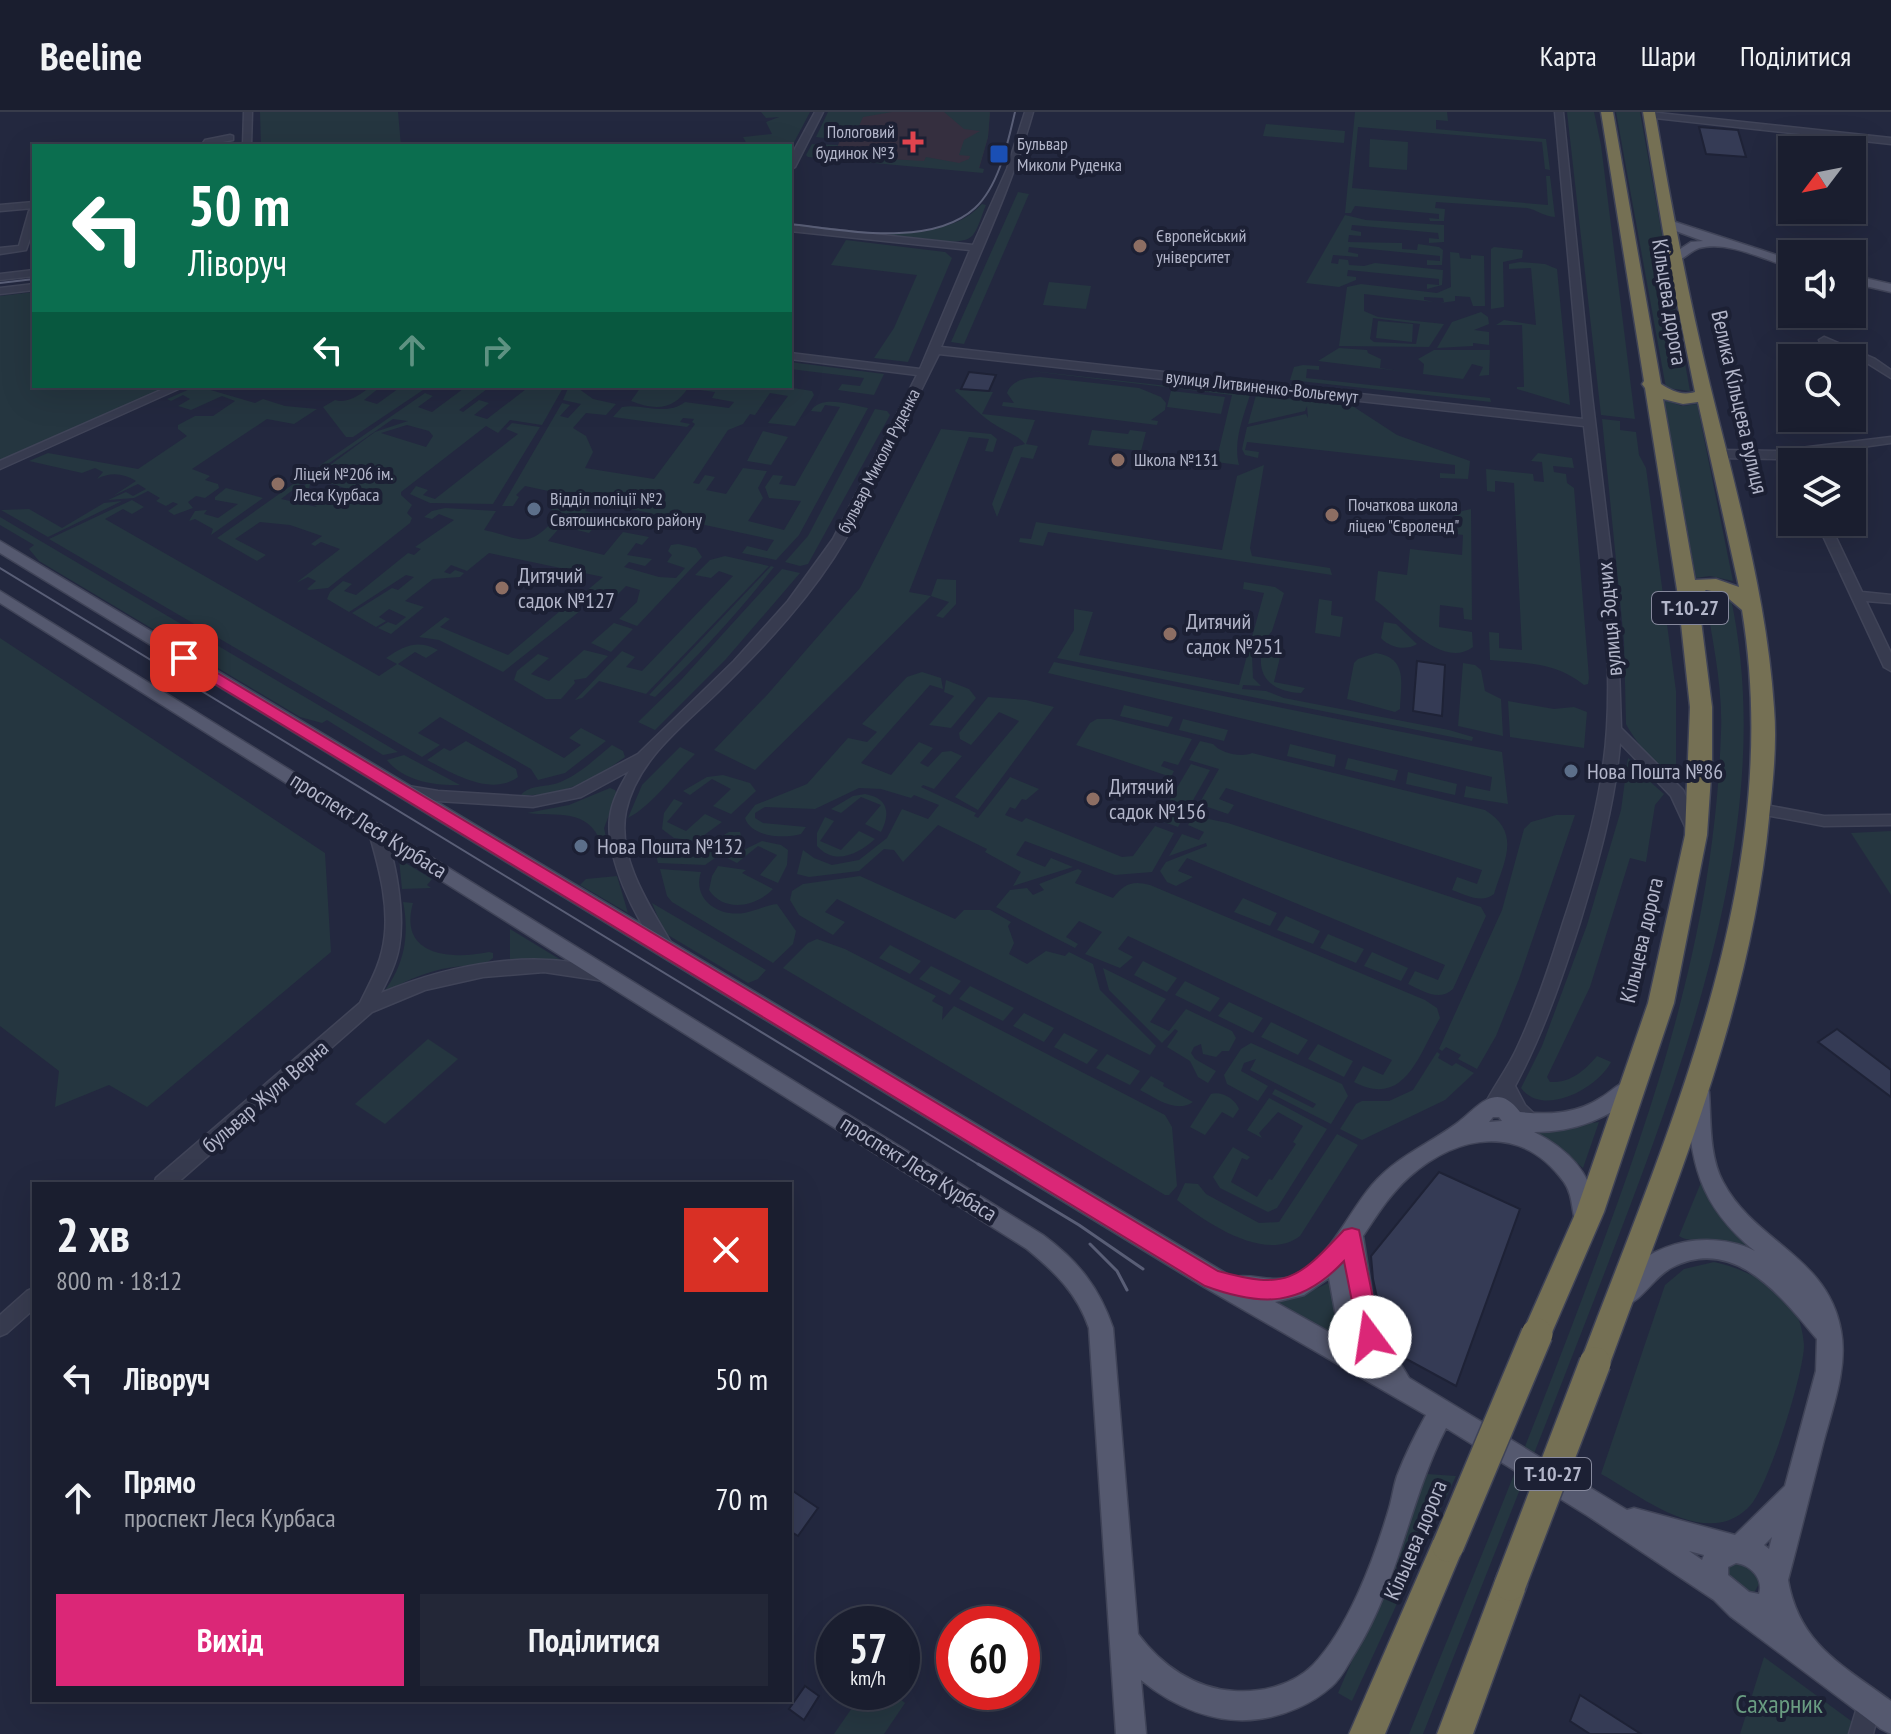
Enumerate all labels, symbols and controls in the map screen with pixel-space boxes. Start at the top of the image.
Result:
text: Beeline [40,31,142,80]
text: Карта [1540,37,1597,74]
text: Шари [1641,37,1696,74]
text: Поділитися [1740,37,1851,74]
place label: Пологовий будинок №3 [816,120,895,164]
marker: Пологовий будинок №3 [902,131,924,153]
place label: Бульвар Миколи Руденка [1017,132,1122,176]
north arrow [1778,136,1866,224]
map controls [1778,136,1866,536]
marker: Бульвар Миколи Руденка [988,143,1010,165]
text: 50 m [188,169,290,241]
icon: left [56,176,160,280]
place label: Європейський університет [1156,224,1246,268]
marker: Європейський університет [1131,237,1149,255]
street label: Кільцева дорога [1646,237,1694,367]
text: Ліворуч [188,239,287,286]
button: sound [1778,240,1866,328]
street label: Велика Кільцева вулиця [1705,308,1775,496]
icon: left [306,328,350,372]
icon: ahead [390,328,434,372]
icon: right [474,328,518,372]
button: search [1778,344,1866,432]
street label: вулиця Литвиненко-Вольгемут [1165,365,1360,408]
street label: бульвар Миколи Руденка [832,385,925,537]
place label: Школа №131 [1134,448,1219,471]
button: layers [1778,448,1866,536]
marker: Школа №131 [1109,451,1127,469]
place label: Ліцей №206 ім. Леся Курбаса [293,462,394,506]
marker: Ліцей №206 ім. Леся Курбаса [269,475,287,493]
place label: Відділ поліції №2 Святошинського району [550,487,702,531]
place label: Початкова школа ліцею "Євроленд" [1347,493,1459,537]
marker: Відділ поліції №2 Святошинського району [525,500,543,518]
marker: Початкова школа ліцею "Євроленд" [1323,506,1341,524]
place label: Дитячий садок №127 [518,561,615,614]
street label: вулиця Зодчих [1590,561,1628,677]
marker: Дитячий садок №127 [493,579,511,597]
road number: Т-10-27 [1652,592,1728,624]
place label: Дитячий садок №251 [1186,607,1283,660]
pin [150,624,218,692]
marker: Дитячий садок №251 [1161,625,1179,643]
icon: arrive [162,636,206,680]
place label: Нова Пошта №86 [1587,757,1723,785]
marker: Нова Пошта №86 [1562,762,1580,780]
street label: проспект Леся Курбаса [286,766,452,884]
place label: Дитячий садок №156 [1109,772,1206,825]
marker: Дитячий садок №156 [1084,790,1102,808]
place label: Нова Пошта №132 [597,832,743,860]
marker: Нова Пошта №132 [572,837,590,855]
street label: Кільцева дорога [1613,875,1669,1005]
street label: бульвар Жуля Верна [196,1034,334,1158]
street label: проспект Леся Курбаса [836,1109,1002,1227]
text: 2 хв [56,1203,130,1265]
button: close [684,1208,768,1292]
text: 800 m · 18:12 [56,1264,182,1297]
position arrow [1328,1295,1412,1379]
icon: left [56,1356,100,1400]
text: Ліворуч [124,1359,210,1398]
text: 50 m [715,1359,768,1398]
road number: Т-10-27 [1515,1458,1591,1490]
text: Прямо [124,1462,196,1501]
icon: ahead [56,1476,100,1520]
street label: Кільцева дорога [1377,1476,1453,1604]
text: 70 m [715,1479,768,1518]
text: проспект Леся Курбаса [124,1501,336,1534]
button: Вихід [56,1594,404,1686]
button: Поділитися [420,1594,768,1686]
speed limit sign: 60 [936,1606,1040,1710]
text: 57 [849,1622,887,1674]
text: km/h [850,1665,886,1691]
park label: Сахарник [1735,1687,1823,1720]

